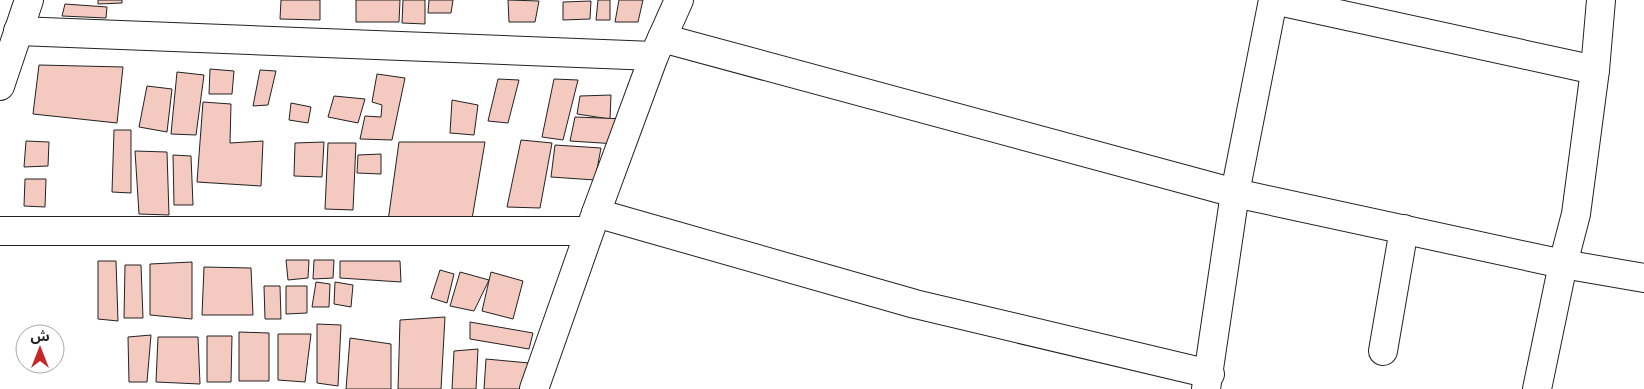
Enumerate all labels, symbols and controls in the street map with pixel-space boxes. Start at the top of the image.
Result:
north arrow [15,324,65,374]
text: ش [30,328,50,345]

